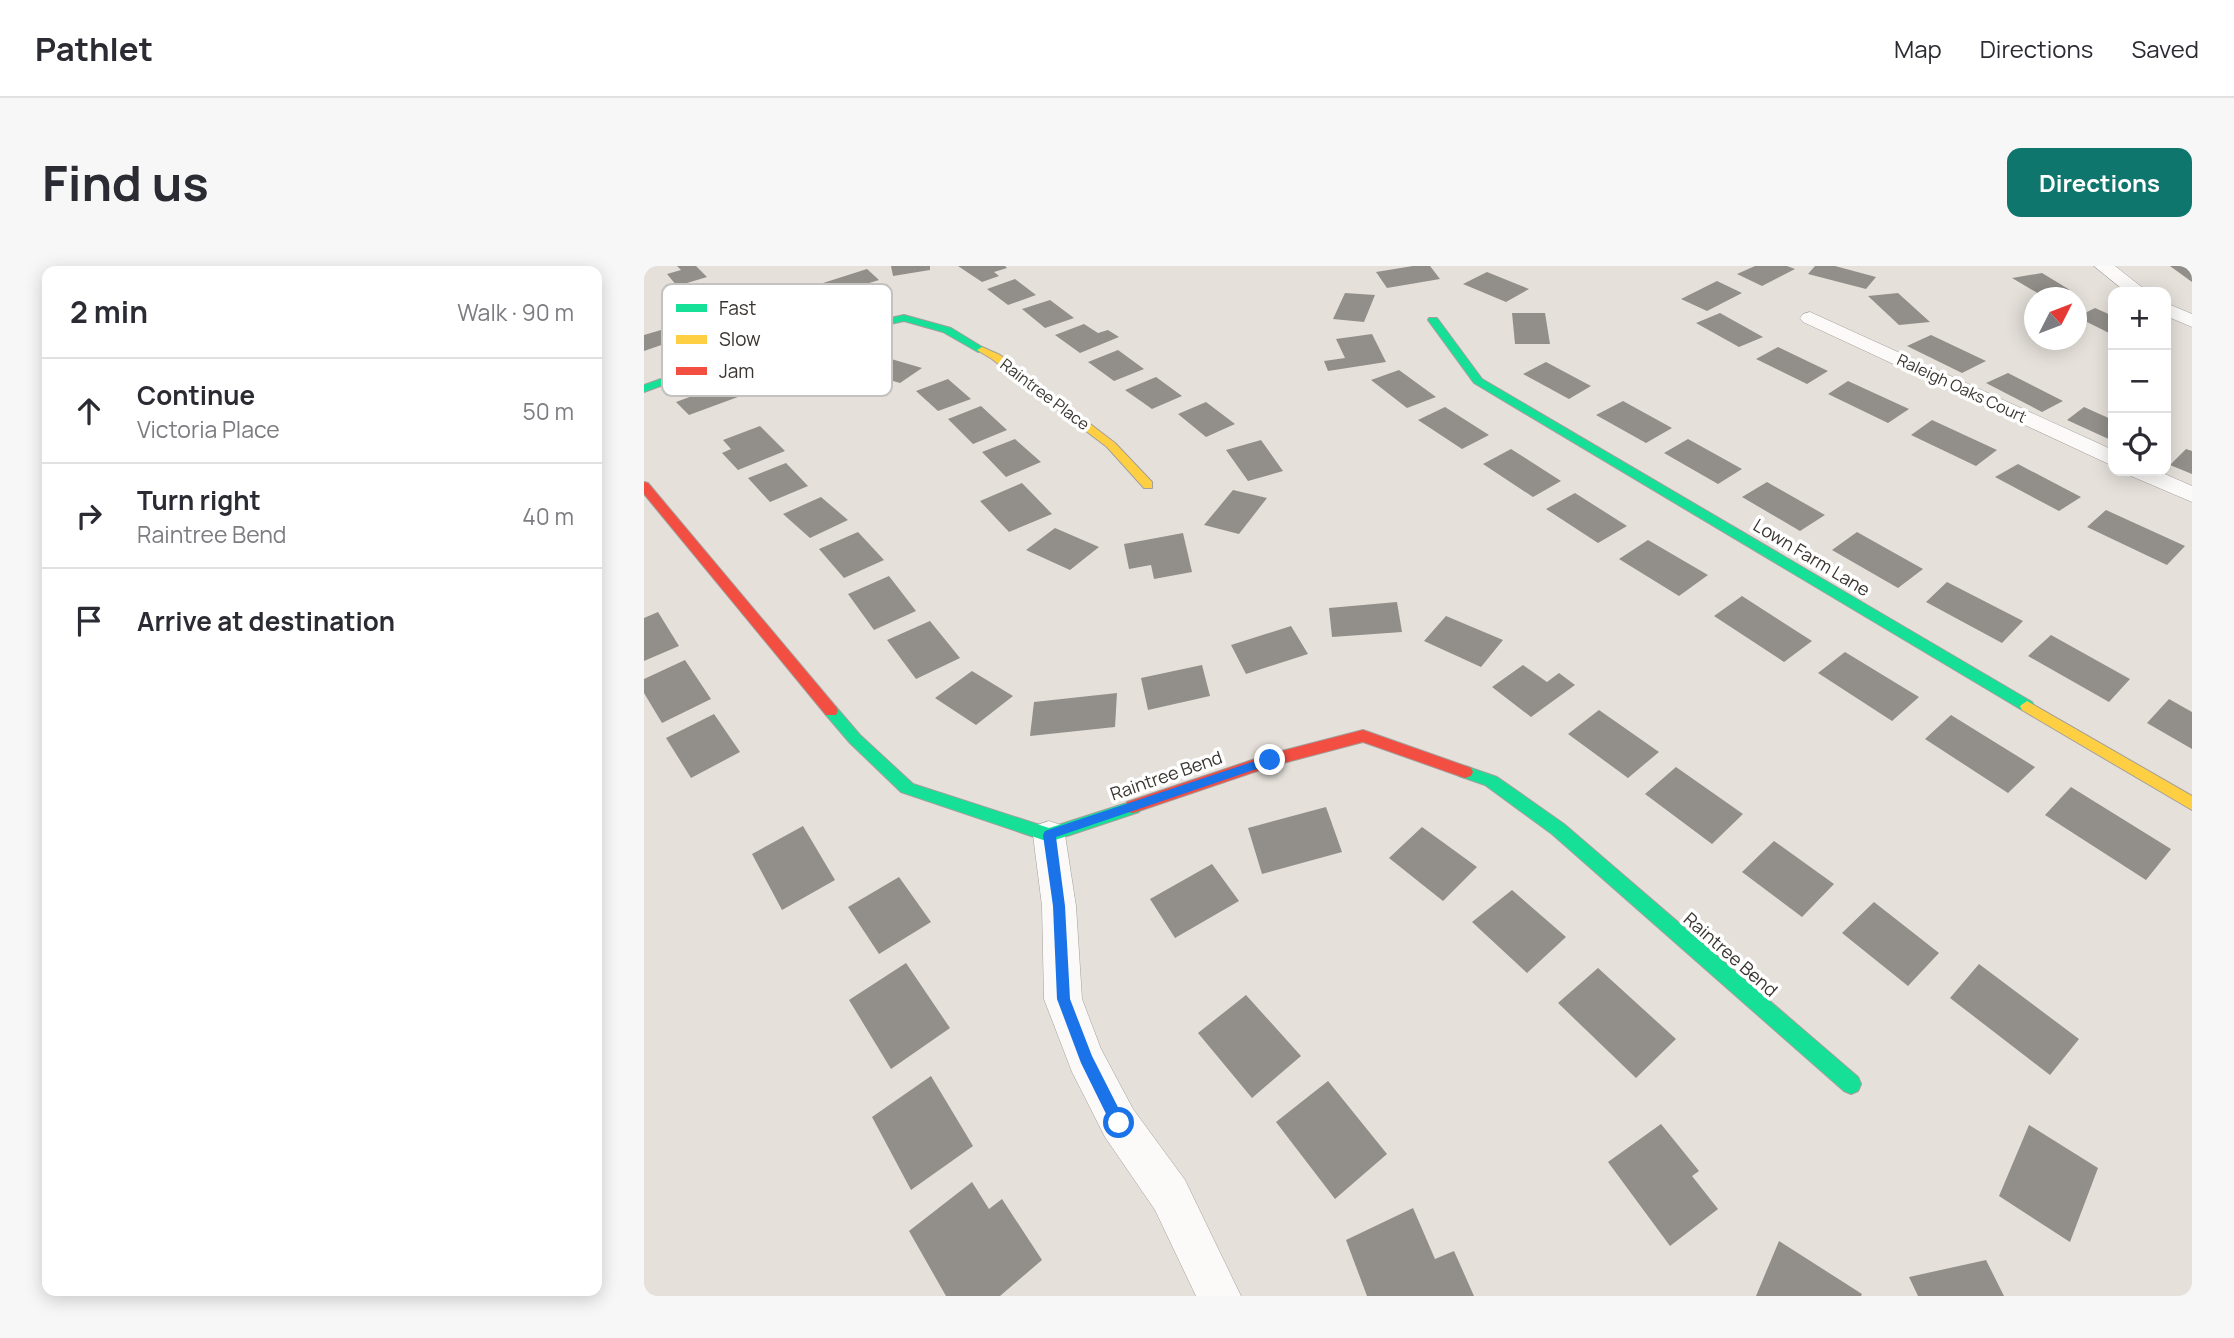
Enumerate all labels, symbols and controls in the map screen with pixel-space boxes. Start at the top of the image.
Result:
text: Pathlet [35,26,153,71]
text: Map [1894,32,1942,65]
text: Directions [1980,32,2093,65]
text: Saved [2131,32,2199,65]
button: Directions [2007,148,2192,217]
text: Find us [42,149,209,216]
legend [662,284,892,396]
north arrow [2024,287,2087,350]
map controls [2108,287,2171,476]
button: + [2108,287,2171,350]
text: 2 min [70,291,148,332]
text: Fast [719,295,756,321]
text: Walk · 90 m [457,296,574,328]
text: Slow [719,326,761,352]
street label: Raleigh Oaks Court [1894,348,2030,428]
button: − [2108,350,2171,413]
street label: Raintree Place [996,353,1094,435]
text: Jam [719,358,754,384]
text: Continue [137,377,255,413]
icon: ahead [70,392,108,430]
text: 50 m [523,395,574,427]
text: Victoria Place [137,413,280,445]
button: locate [2108,413,2171,476]
text: Turn right [137,482,261,518]
icon: right [70,497,108,535]
text: 40 m [522,500,574,532]
street label: Lown Farm Lane [1749,513,1875,601]
text: Raintree Bend [137,518,286,550]
icon: arrive [70,602,108,640]
text: Arrive at destination [137,603,395,639]
route end [1254,744,1285,775]
street label: Raintree Bend [1107,745,1225,805]
street label: Raintree Bend [1679,907,1783,1001]
route start [1103,1107,1134,1138]

